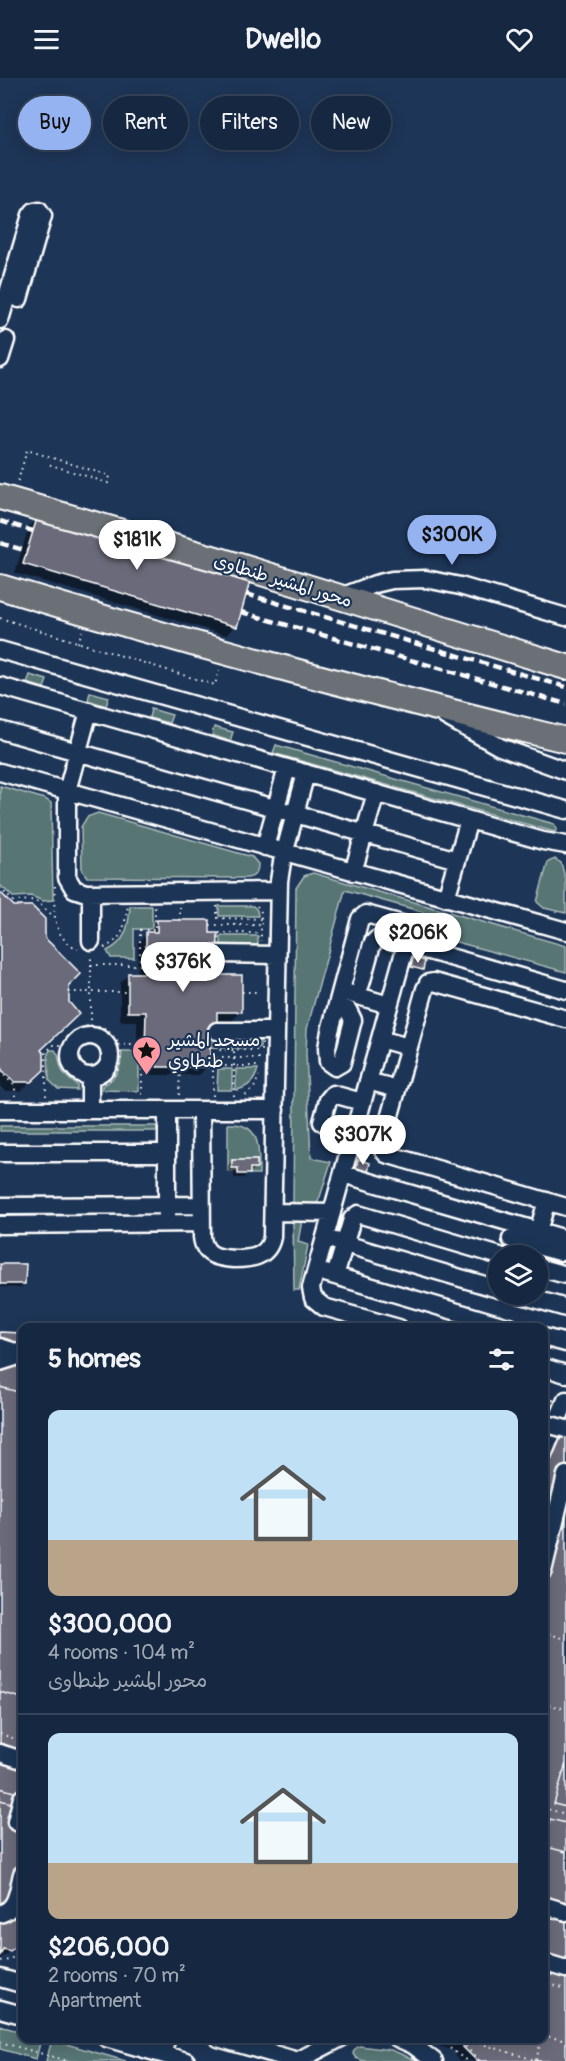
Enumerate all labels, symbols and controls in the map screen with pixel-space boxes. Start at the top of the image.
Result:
icon: menu [30,23,63,56]
text: Dwello [245,23,321,56]
icon: heart [503,23,536,56]
chip: Buy [18,96,91,150]
chip: Rent [103,96,188,150]
chip: Filters [200,96,299,150]
chip: New [311,96,391,150]
pin: $300K [410,515,494,566]
pin: $181K [95,520,179,571]
text: $300K [421,522,483,547]
text: $181K [113,527,161,552]
street label: محور المشير طنطاوى [211,549,355,613]
pin: $206K [376,913,460,964]
text: $206K [388,920,448,945]
pin: $376K [141,942,225,993]
text: $376K [155,949,211,974]
place label: مسجد المشير طنطاوي [166,1029,260,1074]
place icon: مسجد المشير طنطاوي [131,1034,163,1076]
pin: $307K [321,1115,405,1166]
text: $307K [334,1122,392,1147]
map controls [488,1245,548,1305]
button: layers [488,1245,548,1305]
text: 5 homes [48,1343,141,1375]
icon: filters [485,1343,518,1376]
icon: home [229,1449,337,1557]
text: $300,000 [48,1608,172,1640]
text: 4 rooms · 104 m² [48,1640,195,1665]
text: محور المشير طنطاوى [48,1668,207,1693]
icon: home [229,1772,337,1880]
text: $206,000 [48,1931,169,1963]
text: 2 rooms · 70 m² [48,1963,186,1988]
text: Apartment [48,1988,141,2013]

